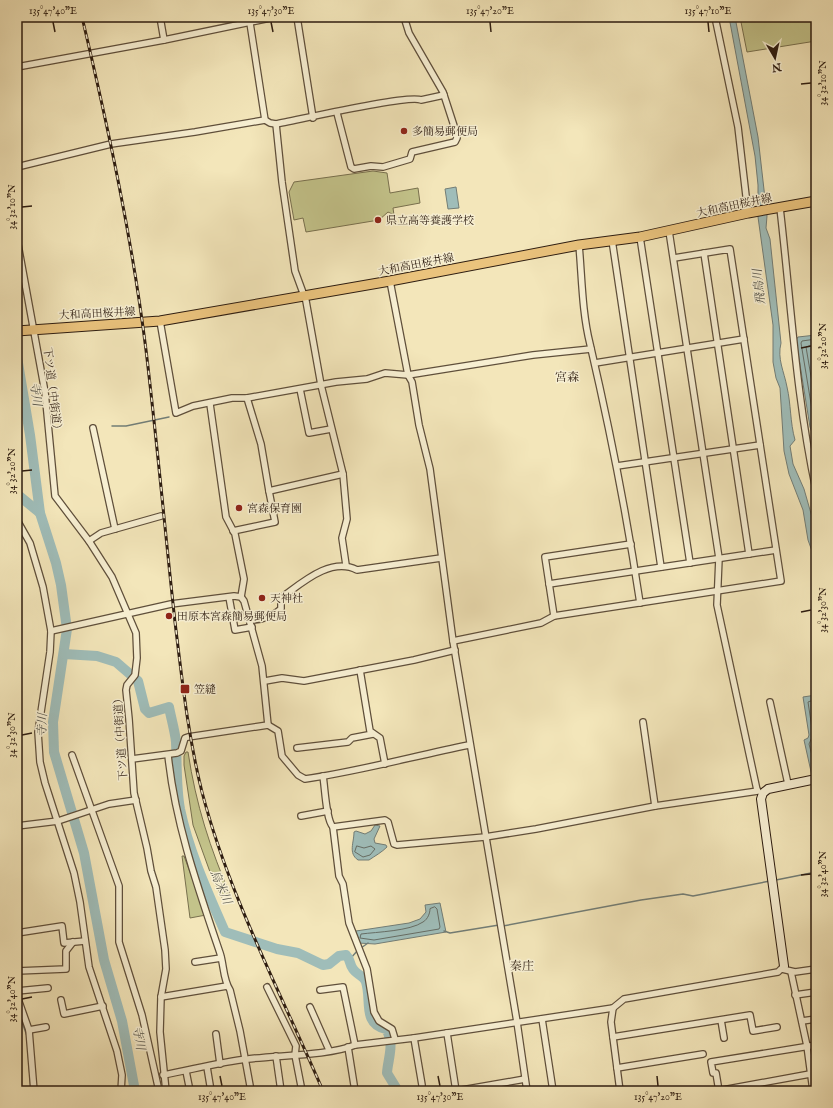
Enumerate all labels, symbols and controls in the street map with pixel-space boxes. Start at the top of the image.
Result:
text: 135°47'40"E [29,5,77,18]
text: 135°47'30"E [248,5,294,18]
text: 135°47'20"E [466,5,514,18]
text: 135°47'10"E [685,5,731,18]
north arrow [755,38,795,78]
text: N [770,59,783,75]
text: 34°32'10"N [817,60,830,106]
place label: 多簡易郵便局 [412,125,478,139]
marker: 多簡易郵便局 [399,126,409,136]
text: 34°32'10"N [6,184,19,230]
street label: 大和高田桜井線 [695,191,773,221]
place label: 県立高等養護学校 [386,214,474,228]
marker: 県立高等養護学校 [373,215,383,225]
street label: 大和高田桜井線 [377,251,455,279]
water label: 飛鳥川 [750,266,769,306]
street label: 大和高田桜井線 [58,305,136,323]
text: 34°32'20"N [817,323,830,369]
street label: 下ツ道（中街道） [40,347,64,436]
district label: 宮森 [555,370,579,385]
water label: 寺川 [26,381,45,409]
text: 34°32'20"N [6,448,19,494]
place label: 宮森保育園 [247,502,302,516]
marker: 宮森保育園 [234,503,244,513]
text: 34°32'30"N [817,587,830,633]
place label: 天神社 [270,592,303,606]
marker: 天神社 [257,593,267,603]
place label: 田原本宮森簡易郵便局 [177,610,287,624]
marker: 田原本宮森簡易郵便局 [164,611,174,621]
marker: 笠縫 [179,683,191,695]
place label: 笠縫 [194,683,216,697]
street label: 下ツ道（中街道） [111,693,131,781]
water label: 寺川 [35,711,50,737]
text: 34°32'30"N [6,712,19,758]
text: 34°32'40"N [817,850,830,897]
water label: 烏米川 [207,868,235,909]
district label: 秦庄 [510,959,534,974]
text: 34°32'40"N [6,975,19,1022]
water label: 寺川 [129,1025,148,1053]
text: 135°47'40"E [198,1091,246,1104]
text: 135°47'30"E [417,1091,463,1104]
text: 135°47'20"E [634,1091,682,1104]

